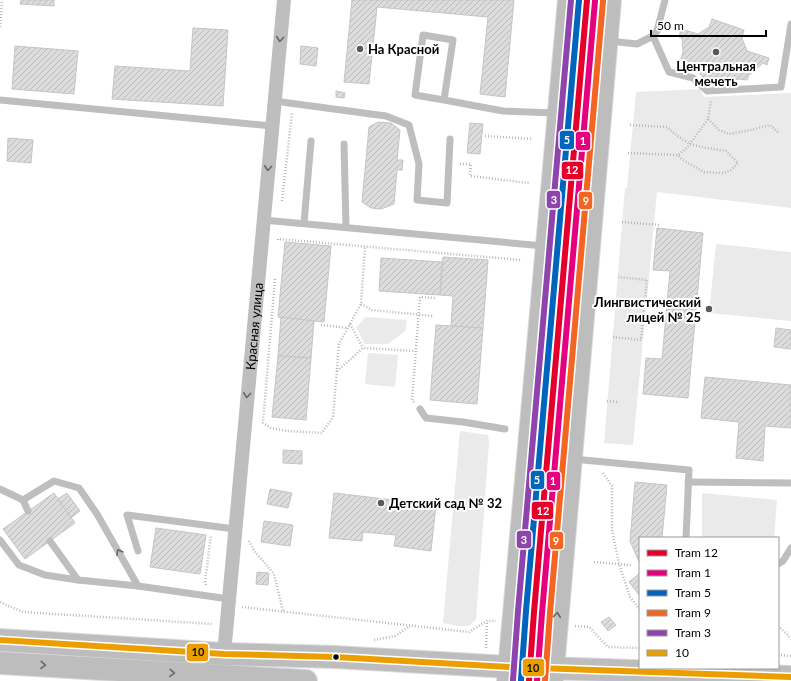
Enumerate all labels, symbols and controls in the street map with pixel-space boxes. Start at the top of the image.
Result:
scale bar [651,12,766,38]
text: 50 m [657,18,684,33]
one-way arrow [276,36,285,42]
place label: На Красной [368,41,439,57]
marker: На Красной [355,44,365,54]
marker: Центральная мечеть [711,47,721,57]
place label: Центральная мечеть [676,58,756,89]
line badge: 5 [559,130,575,150]
line badge: 1 [575,131,591,151]
text: 5 [564,133,570,146]
text: 1 [580,134,586,147]
line badge: 12 [561,161,584,180]
text: 12 [566,163,578,176]
one-way arrow [264,165,273,171]
line badge: 3 [546,190,561,209]
line badge: 9 [578,191,593,210]
text: 3 [551,193,557,206]
text: 9 [583,194,589,207]
street label: Красная улица [242,282,266,371]
place label: Лингвистический лицей № 25 [593,294,701,325]
marker: Лингвистический лицей № 25 [704,304,714,314]
one-way arrow [243,392,252,398]
line badge: 5 [530,470,545,490]
line badge: 1 [546,471,561,491]
text: 5 [534,473,540,486]
text: 1 [550,474,556,487]
place label: Детский сад № 32 [389,495,502,511]
marker: Детский сад № 32 [376,498,386,508]
line badge: 12 [531,501,554,520]
text: 12 [537,504,549,517]
line badge: 3 [516,530,532,549]
line badge: 9 [549,531,564,550]
text: 3 [521,533,527,546]
text: 9 [553,534,559,547]
legend [639,537,779,669]
text: Tram 12 [675,545,718,560]
one-way arrow [116,549,123,556]
text: Tram 1 [675,565,711,580]
text: Tram 5 [675,585,711,600]
text: Tram 9 [675,605,711,620]
one-way arrow [553,612,562,618]
text: Tram 3 [675,625,711,640]
line badge: 10 [186,643,209,662]
text: 10 [192,645,205,658]
text: 10 [675,645,689,660]
unlabelled marker [331,652,341,662]
line badge: 10 [522,658,545,677]
one-way arrow [40,661,46,670]
text: 10 [527,661,540,674]
one-way arrow [169,669,176,678]

